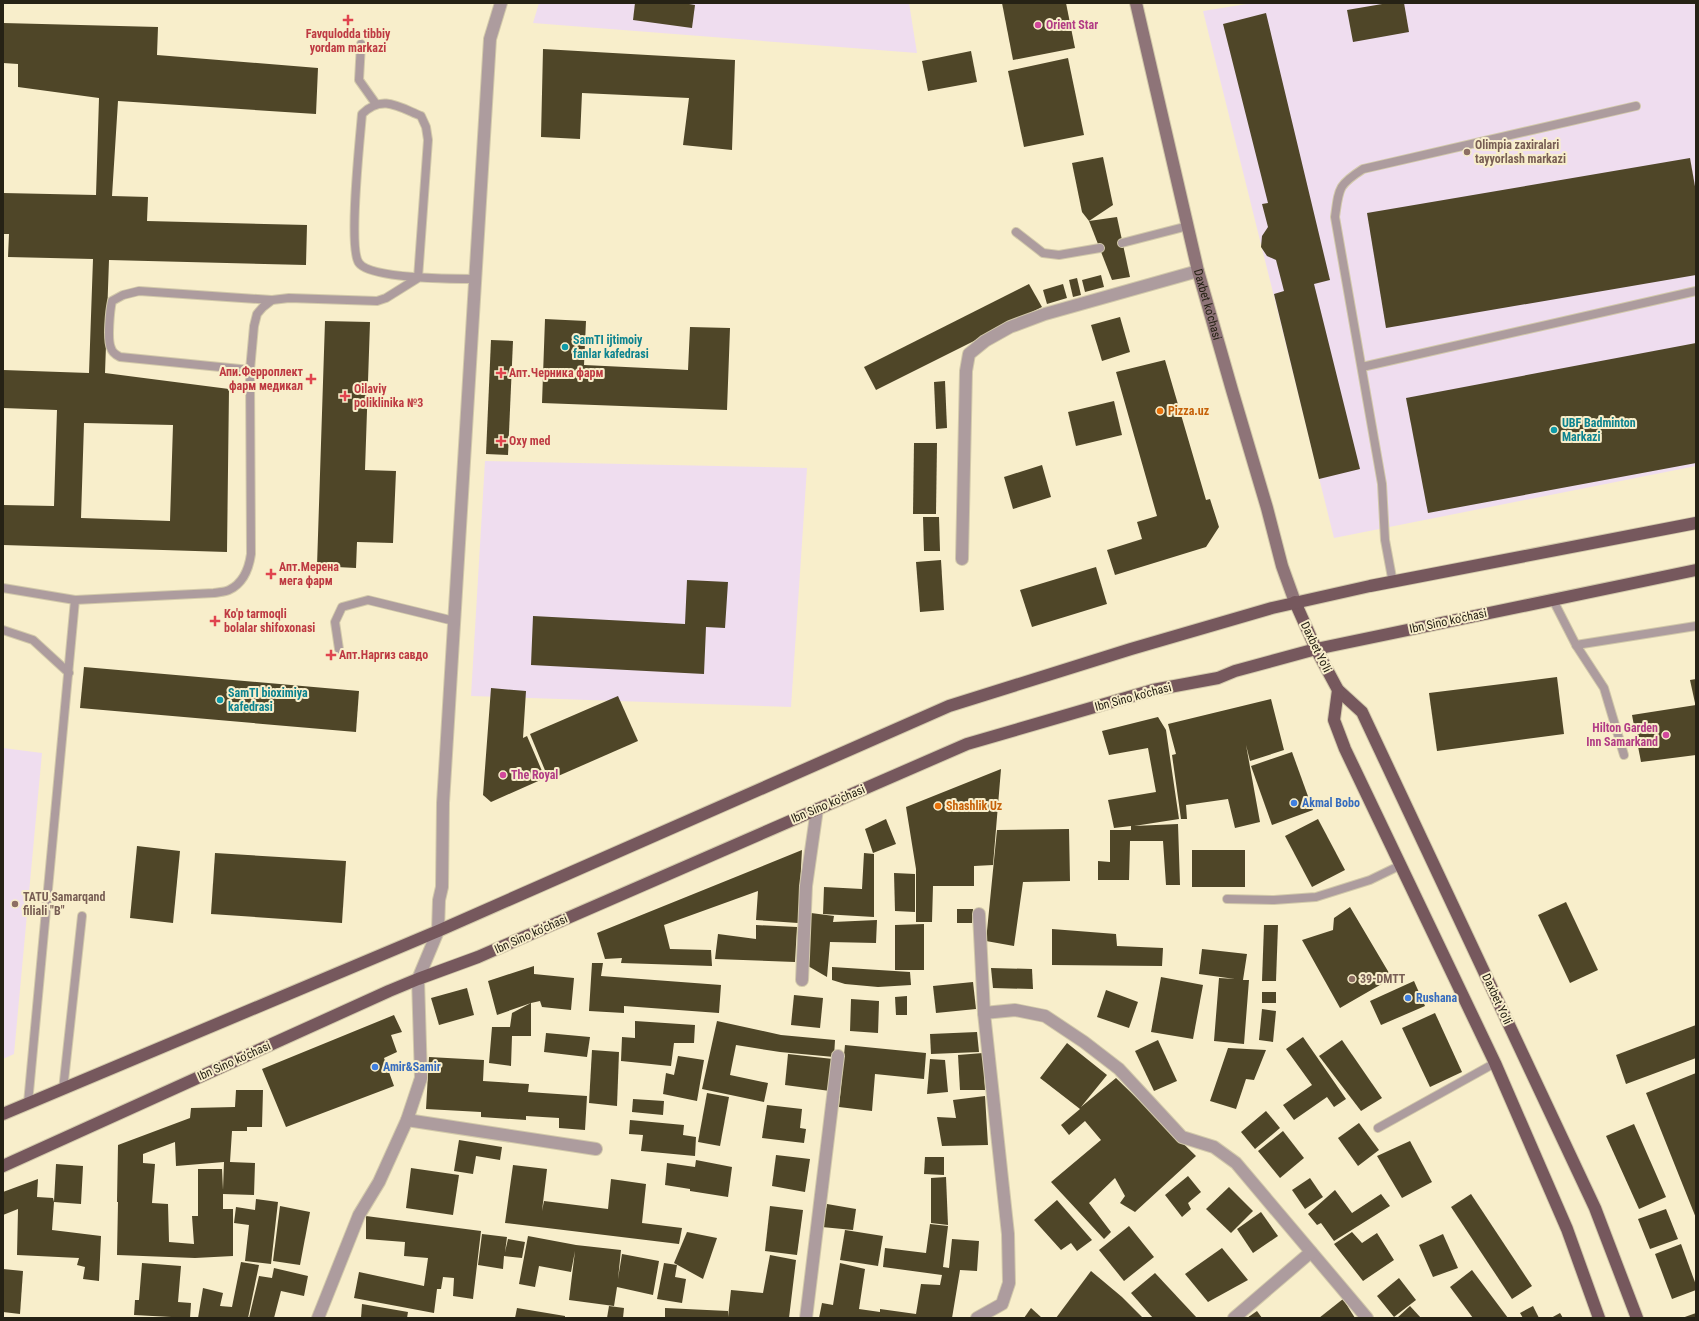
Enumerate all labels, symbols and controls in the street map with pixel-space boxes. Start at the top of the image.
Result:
marker: Favqulodda tibbiy yordam markazi [342,14,354,26]
place label: Orient Star [1046,18,1098,32]
marker: Orient Star [1033,20,1043,30]
place label: Favqulodda tibbiy yordam markazi [306,27,391,55]
place label: Olimpia zaxiralari tayyorlash markazi [1475,138,1566,166]
marker: Olimpia zaxiralari tayyorlash markazi [1462,147,1472,157]
street label: Daxbet ko'chasi [1191,267,1224,342]
place label: SamTI ijtimoiy fanlar kafedrasi [573,333,649,361]
marker: SamTI ijtimoiy fanlar kafedrasi [560,342,570,352]
place label: Апи.Ферроплект фарм медикал [219,365,304,393]
place label: Апт.Черника фарм [509,366,604,380]
marker: Апт.Черника фарм [496,368,506,378]
marker: Апи.Ферроплект фарм медикал [306,374,316,384]
place label: Oilaviy poliklinika №3 [354,382,423,410]
marker: Oilaviy poliklinika №3 [339,390,351,402]
place label: Pizza.uz [1168,404,1209,418]
marker: Pizza.uz [1155,406,1165,416]
place label: UBF Badminton Markazi [1562,416,1636,444]
marker: UBF Badminton Markazi [1549,425,1559,435]
place label: Oxy med [509,434,550,448]
marker: Oxy med [496,436,506,446]
place label: Апт.Мерена мега фарм [279,560,339,588]
marker: Апт.Мерена мега фарм [266,569,276,579]
street label: Ibn Sino ko'chasi [1408,606,1488,636]
place label: Ko'p tarmoqli bolalar shifoxonasi [224,607,315,635]
marker: Ko'p tarmoqli bolalar shifoxonasi [209,615,221,627]
street label: Daxbet Yo'li [1298,619,1334,675]
place label: Апт.Наргиз савдо [339,648,428,662]
marker: Апт.Наргиз савдо [326,650,336,660]
street label: Ibn Sino ko'chasi [1093,680,1173,714]
place label: SamTI bioximiya kafedrasi [228,686,308,714]
marker: SamTI bioximiya kafedrasi [215,695,225,705]
place label: Hilton Garden Inn Samarkand [1586,721,1658,749]
marker: Hilton Garden Inn Samarkand [1661,730,1671,740]
place label: The Royal [511,768,558,782]
marker: The Royal [498,770,508,780]
street label: Ibn Sino ko'chasi [789,782,867,826]
place label: Akmal Bobo [1302,796,1360,810]
marker: Akmal Bobo [1289,798,1299,808]
place label: Shashlik Uz [946,799,1002,813]
marker: Shashlik Uz [933,801,943,811]
place label: TATU Samarqand filiali "B" [23,890,105,918]
marker: TATU Samarqand filiali "B" [10,899,20,909]
street label: Ibn Sino ko'chasi [492,912,570,956]
street label: Daxbet Yo'li [1479,971,1515,1027]
place label: 39-DMTT [1360,972,1406,986]
marker: 39-DMTT [1347,974,1357,984]
place label: Rushana [1416,991,1457,1005]
marker: Rushana [1403,993,1413,1003]
street label: Ibn Sino ko'chasi [195,1039,273,1083]
place label: Amir&Samir [383,1060,441,1074]
marker: Amir&Samir [370,1062,380,1072]

